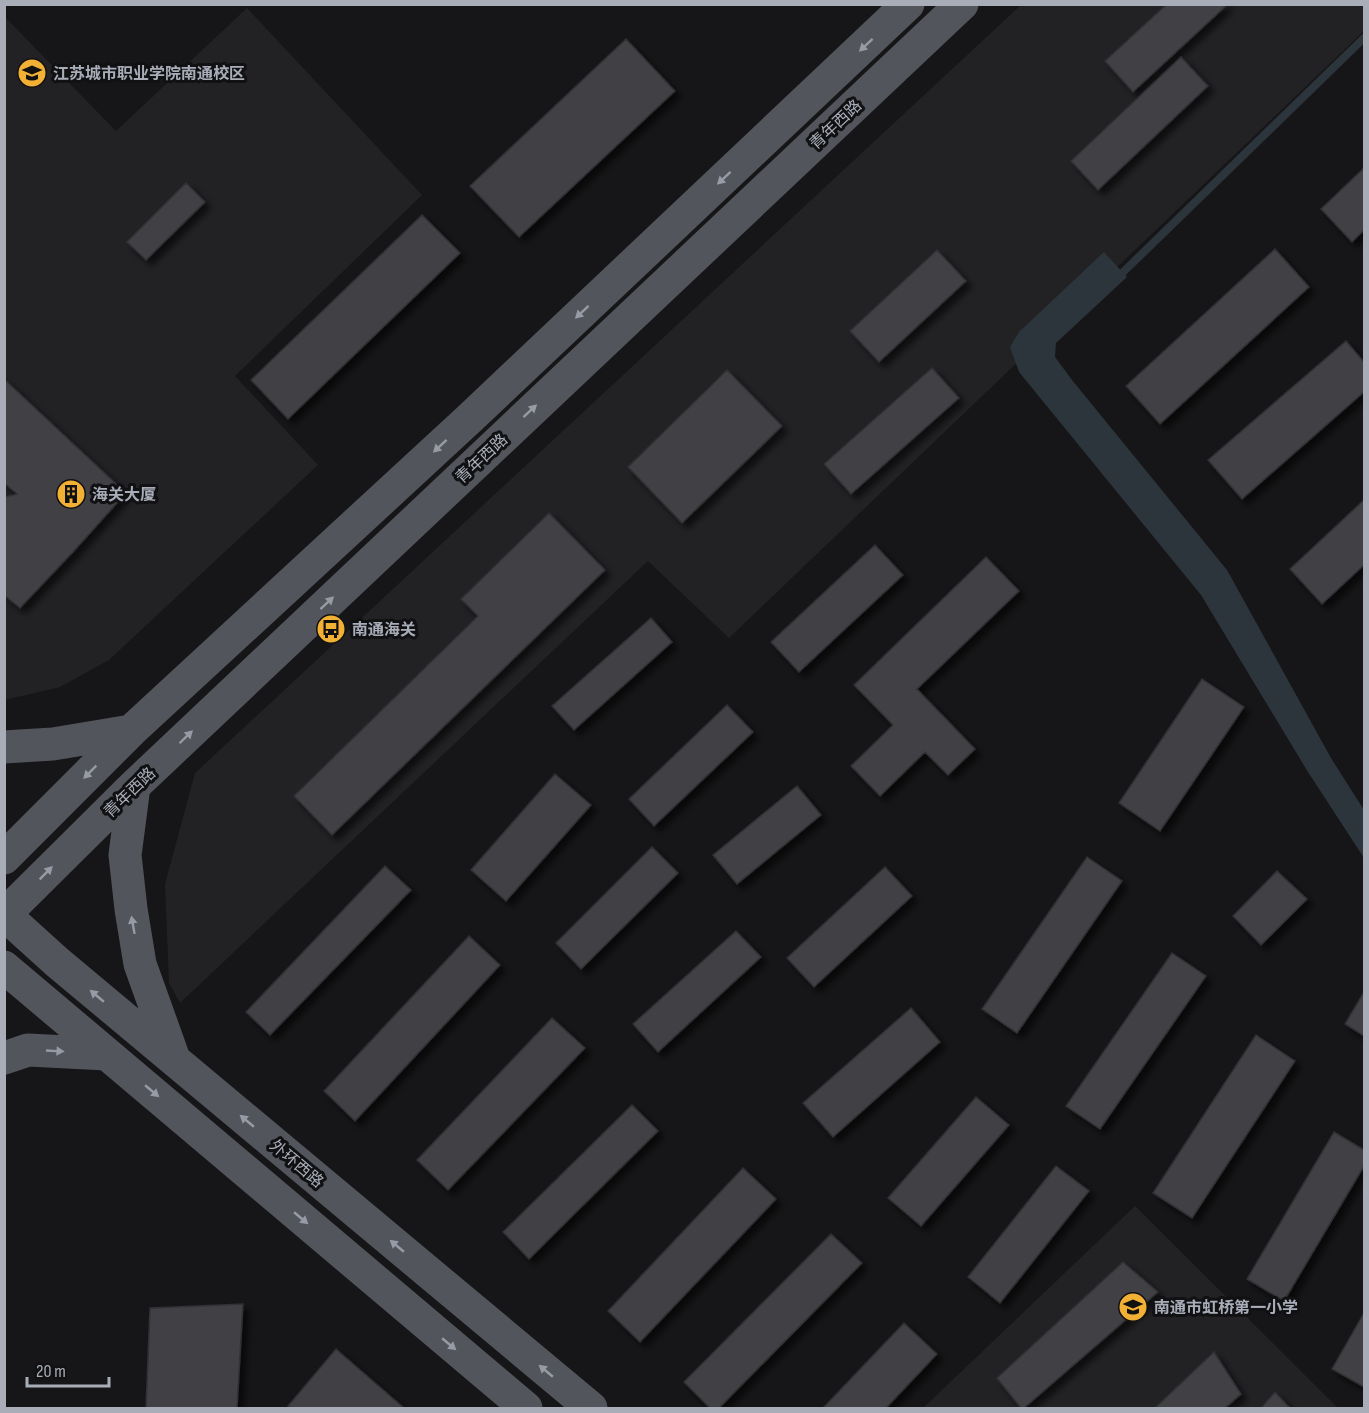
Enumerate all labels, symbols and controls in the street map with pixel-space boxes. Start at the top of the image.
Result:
one-way arrow [859,37,873,51]
school or university icon: 江苏城市职业学院南通校区 [16,57,48,89]
place label: 江苏城市职业学院南通校区 [53,64,245,84]
street label: 青年西路 [806,96,866,154]
one-way arrow [717,171,731,185]
one-way arrow [574,305,589,319]
one-way arrow [523,405,537,419]
street label: 青年西路 [452,430,512,488]
one-way arrow [432,439,447,453]
building icon: 海关大厦 [55,478,87,510]
place label: 海关大厦 [92,486,156,505]
one-way arrow [320,596,335,610]
bus stop icon: 南通海关 [315,613,347,645]
place label: 南通海关 [352,621,416,640]
one-way arrow [178,730,193,744]
street label: 青年西路 [100,764,160,822]
one-way arrow [84,765,98,779]
one-way arrow [39,867,53,881]
one-way arrow [129,915,138,934]
one-way arrow [90,990,105,1003]
one-way arrow [46,1046,65,1056]
one-way arrow [144,1085,160,1098]
one-way arrow [240,1115,255,1128]
street label: 外环西路 [265,1136,327,1192]
one-way arrow [293,1211,309,1224]
one-way arrow [390,1240,405,1253]
school or university icon: 南通市虹桥第一小学 [1117,1291,1149,1323]
place label: 南通市虹桥第一小学 [1154,1299,1298,1318]
one-way arrow [441,1337,457,1350]
scale bar [27,1350,110,1388]
text: 20 m [36,1361,66,1382]
one-way arrow [539,1365,554,1378]

